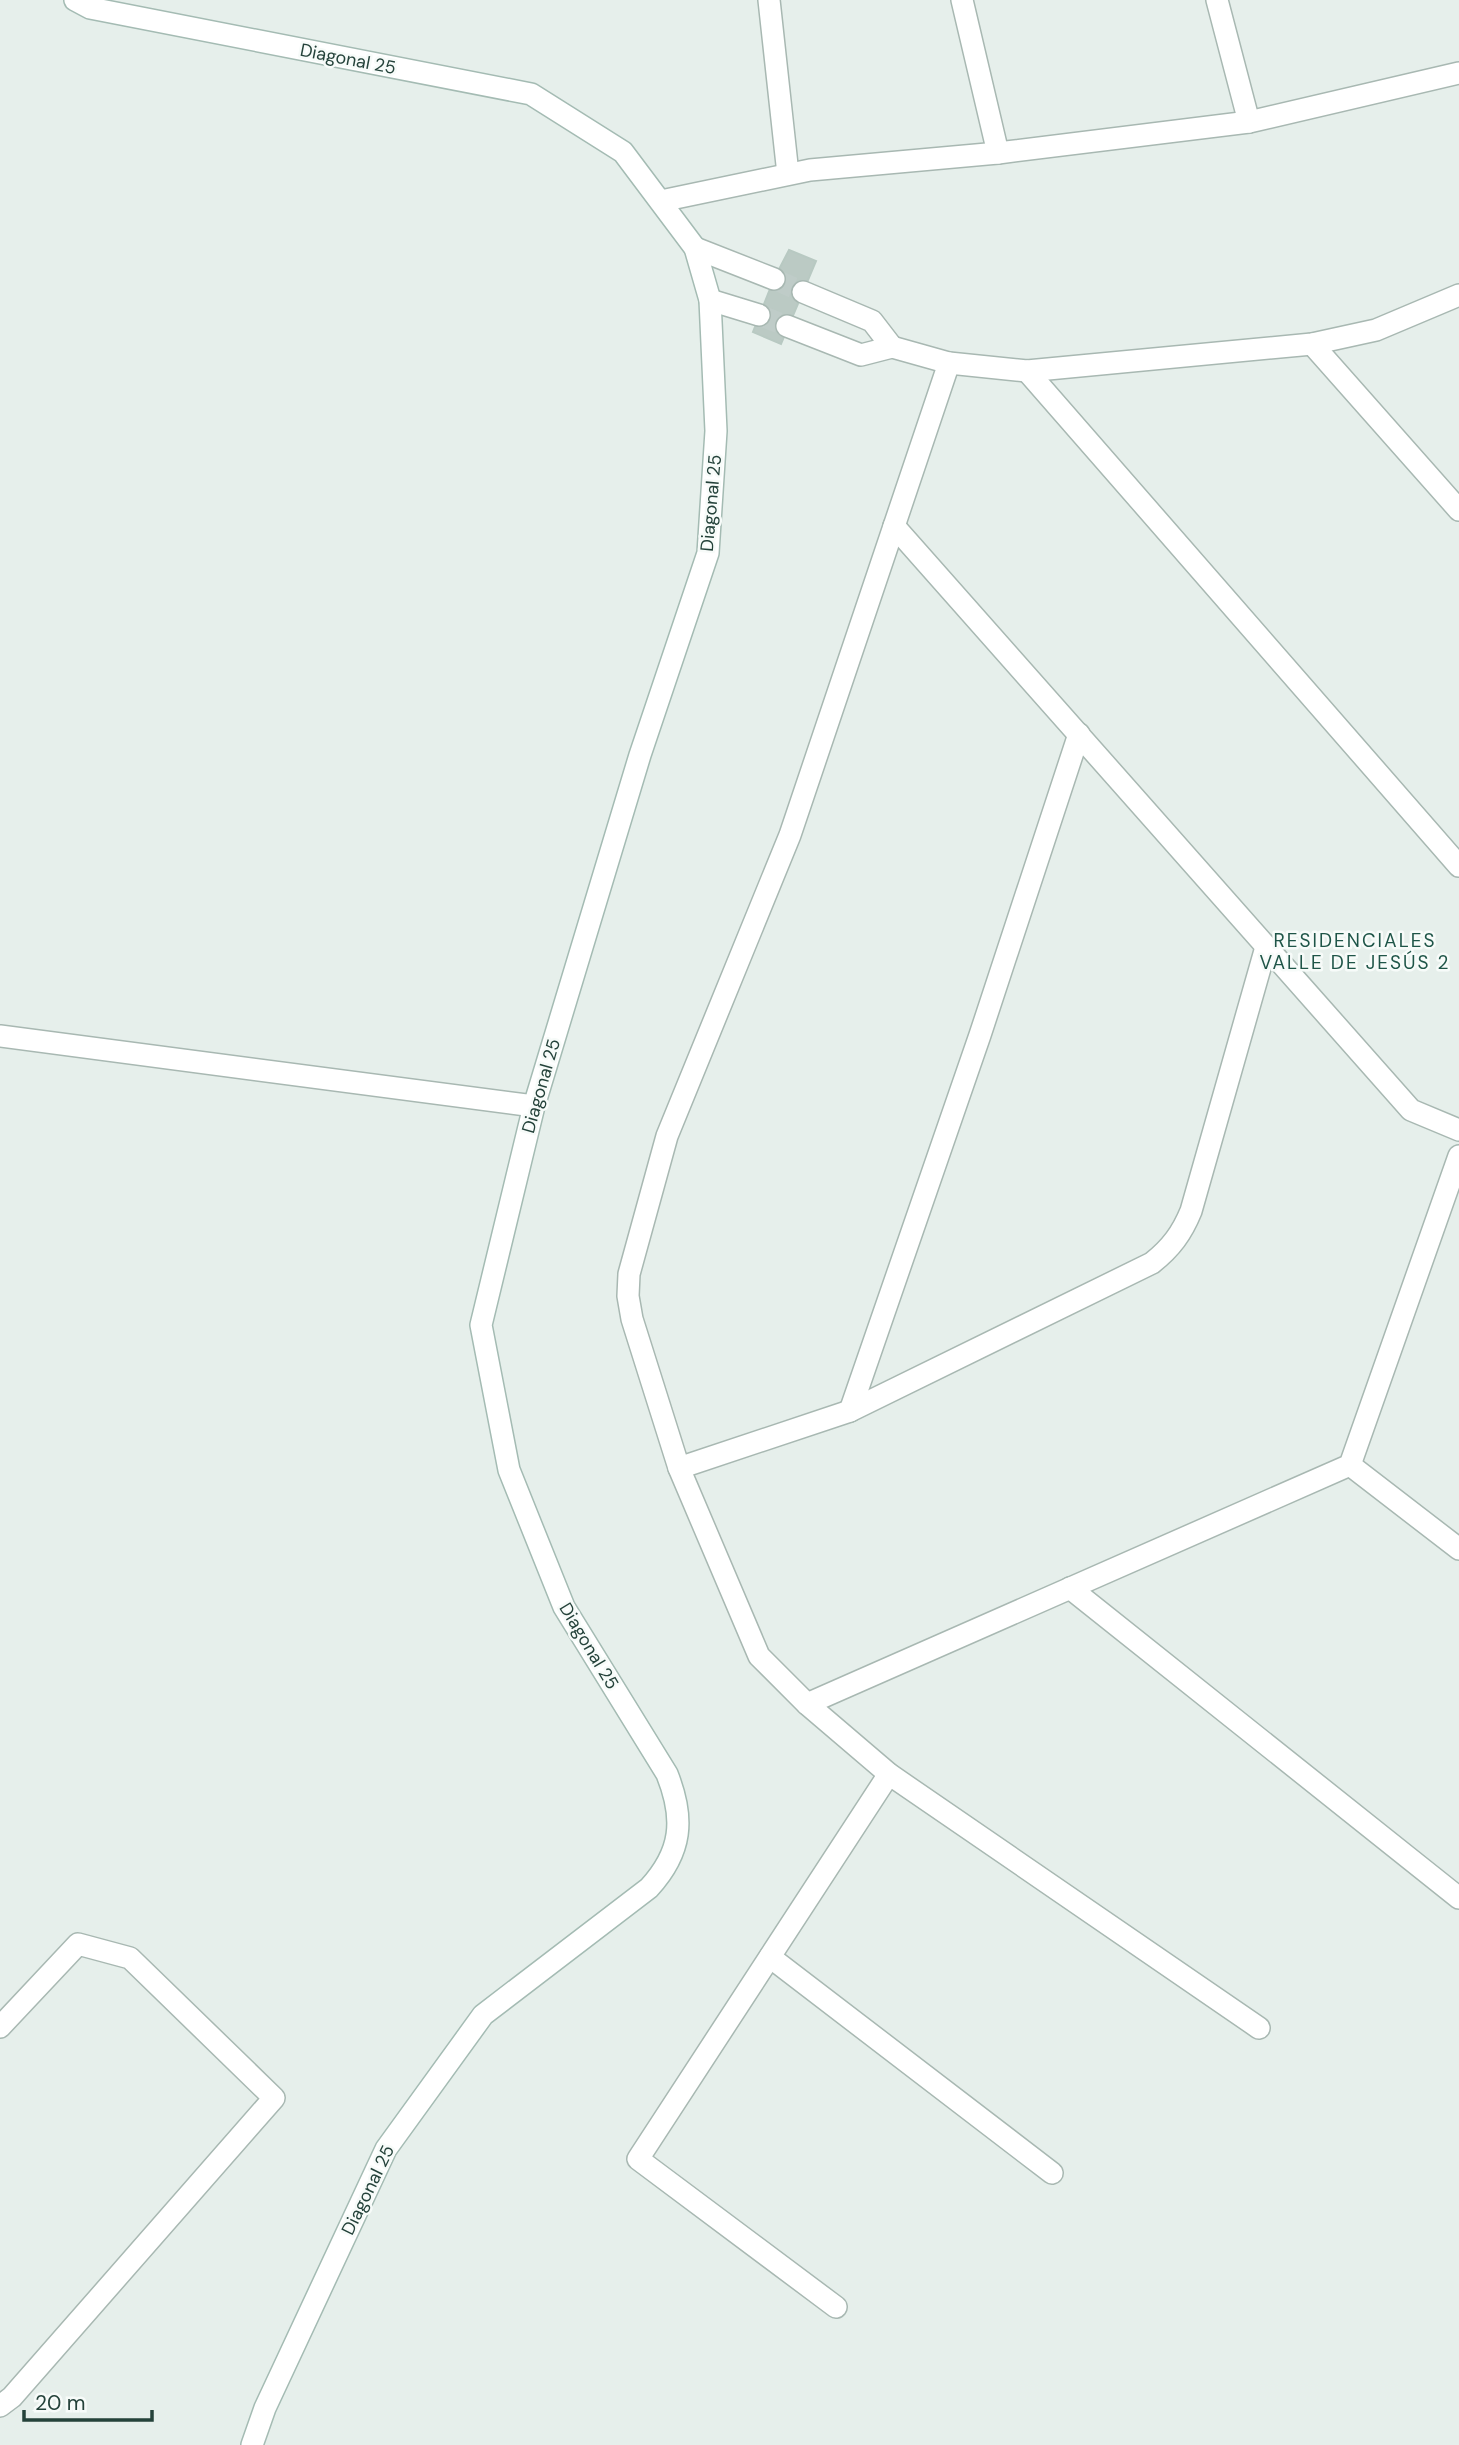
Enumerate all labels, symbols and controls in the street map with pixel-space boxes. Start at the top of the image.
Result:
street label: Diagonal 25 [298,38,398,80]
street label: Diagonal 25 [695,454,727,552]
district label: RESIDENCIALES VALLE DE JESÚS 2 [1260,928,1450,975]
street label: Diagonal 25 [516,1036,566,1136]
street label: Diagonal 25 [554,1598,624,1694]
street label: Diagonal 25 [336,2141,400,2239]
scale bar [24,2378,152,2422]
text: 20 m [35,2389,86,2417]

